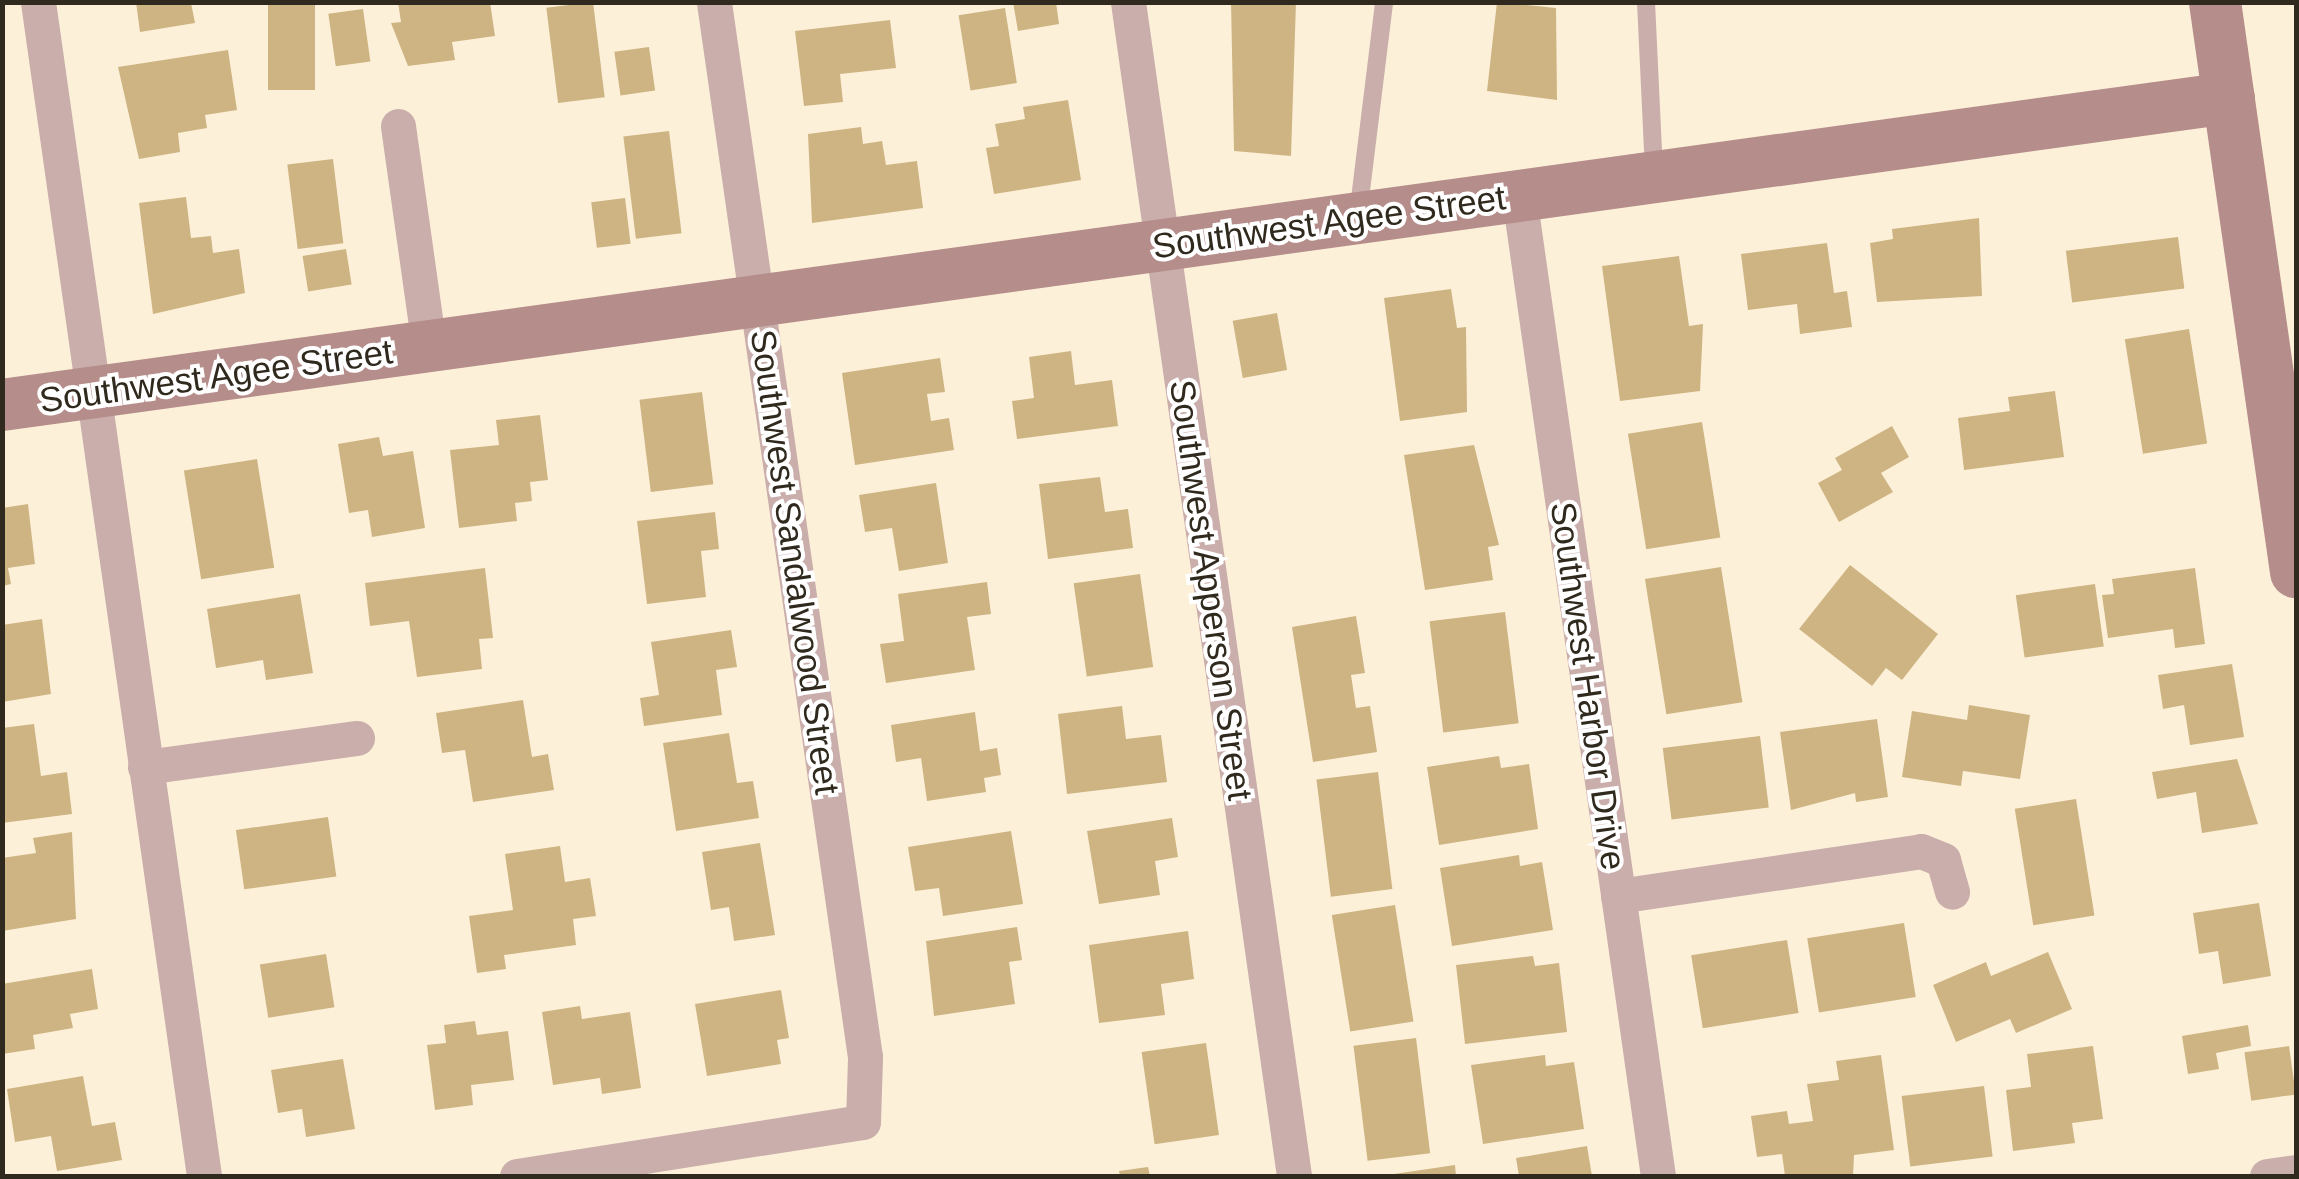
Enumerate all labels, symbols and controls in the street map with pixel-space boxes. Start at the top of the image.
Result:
street label: Southwest Agee Street [1149,176,1509,268]
street label: Southwest Sandalwood Street [742,327,848,797]
street label: Southwest Agee Street [36,330,396,422]
street label: Southwest Apperson Street [1161,376,1261,804]
street label: Southwest Harbor Drive [1541,499,1635,873]

